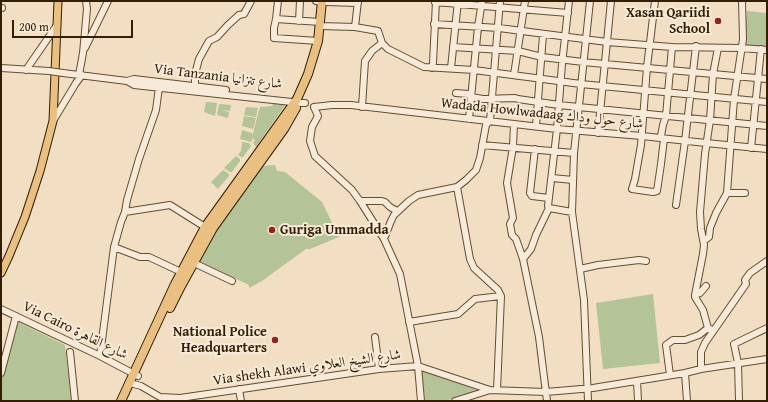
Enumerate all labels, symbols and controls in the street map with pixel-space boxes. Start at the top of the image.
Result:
place label: Xasan Qariidi School [626,5,710,38]
scale bar [14,12,135,38]
marker: Xasan Qariidi School [713,16,723,26]
text: 200 m [19,18,49,35]
street label: Via Tanzania شارع تنزانيا [153,61,283,93]
street label: Wadada Howlwadaag شارع حول وداك [440,95,644,133]
place label: Guriga Ummadda [280,222,389,238]
marker: Guriga Ummadda [267,225,277,235]
street label: Via Cairo شارع القاهرة [20,298,130,364]
place label: National Police Headquarters [173,324,267,356]
marker: National Police Headquarters [270,335,280,345]
street label: Via shekh Alawi شارع الشيخ العلاوي [212,346,402,390]

